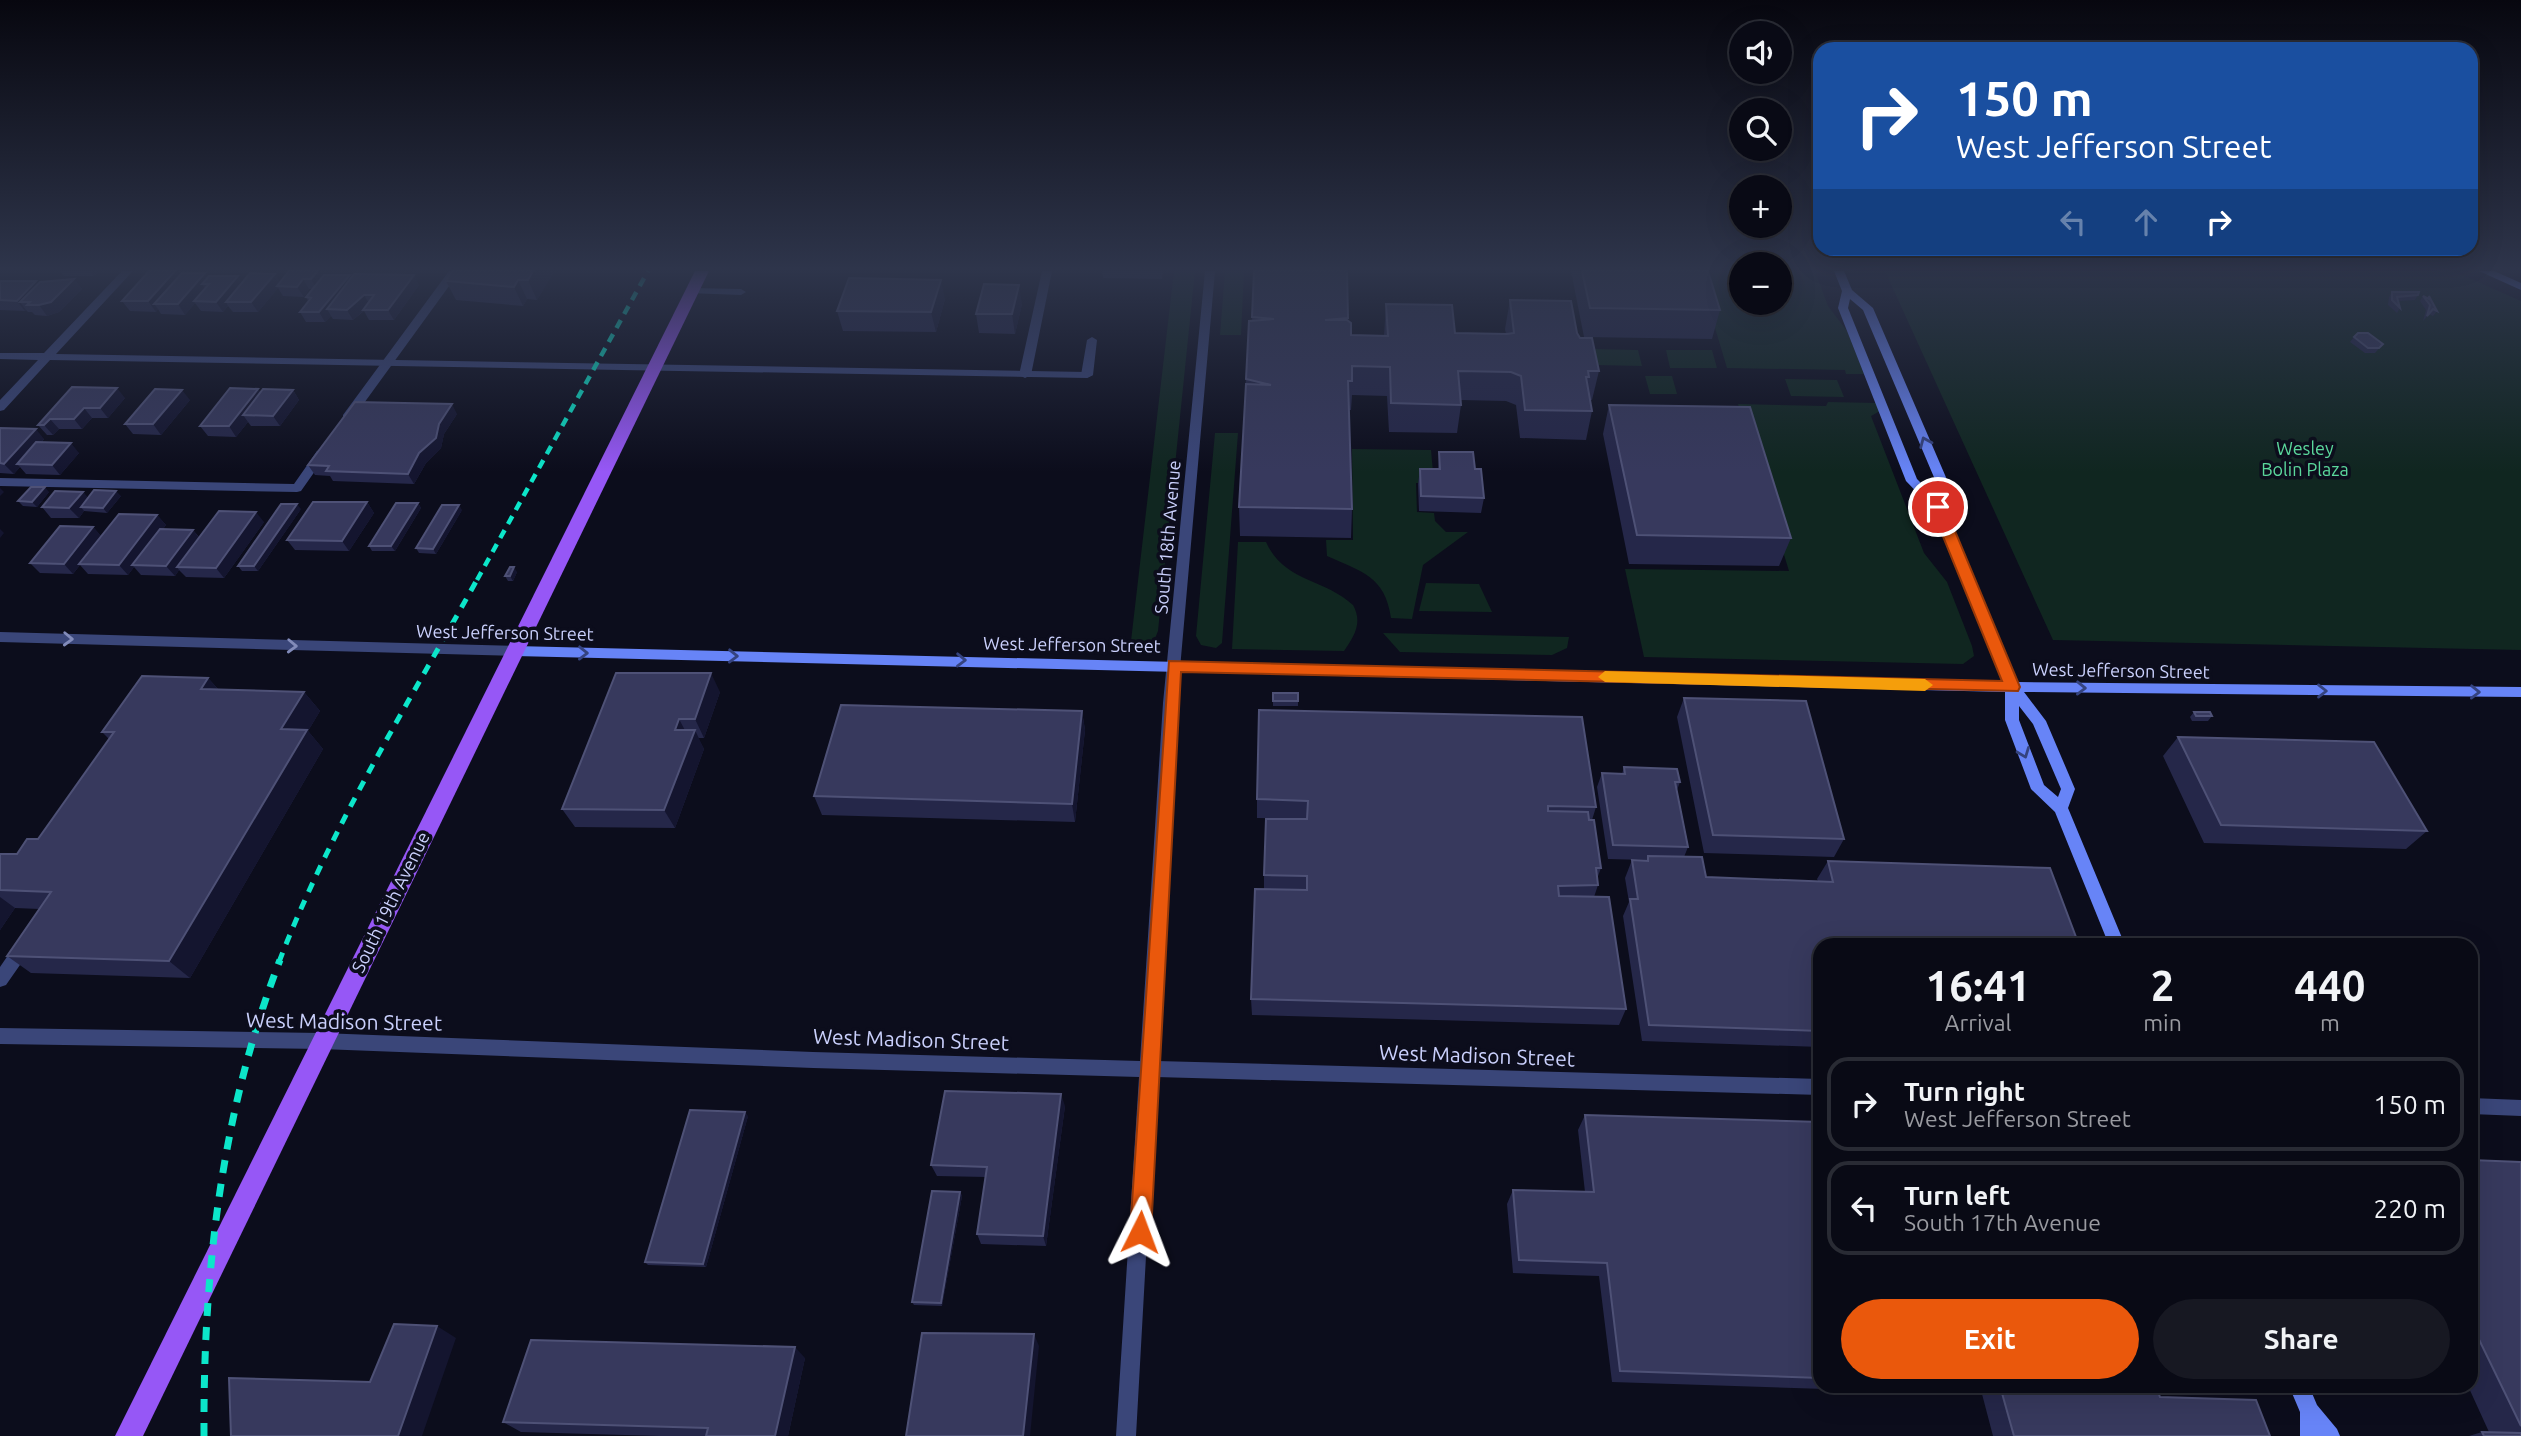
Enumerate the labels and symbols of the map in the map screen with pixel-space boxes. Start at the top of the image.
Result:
one-way arrow [1919,437,1933,449]
park label: Wesley Bolin Plaza [2261,438,2349,479]
street label: South 18th Avenue [1150,459,1184,615]
pin [1908,477,1968,537]
street label: West Jefferson Street [416,620,594,644]
one-way arrow [63,631,74,647]
street label: West Jefferson Street [983,632,1161,656]
one-way arrow [287,639,298,654]
one-way arrow [578,645,589,660]
one-way arrow [728,648,739,663]
one-way arrow [956,652,967,668]
street label: West Jefferson Street [2032,658,2210,682]
one-way arrow [2076,680,2086,696]
one-way arrow [2317,683,2327,699]
one-way arrow [2471,684,2481,700]
one-way arrow [2016,747,2030,759]
street label: South 19th Avenue [347,828,433,976]
street label: West Madison Street [246,1007,442,1035]
street label: West Madison Street [813,1024,1009,1054]
street label: West Madison Street [1379,1040,1575,1070]
position arrow [1103,1195,1177,1269]

